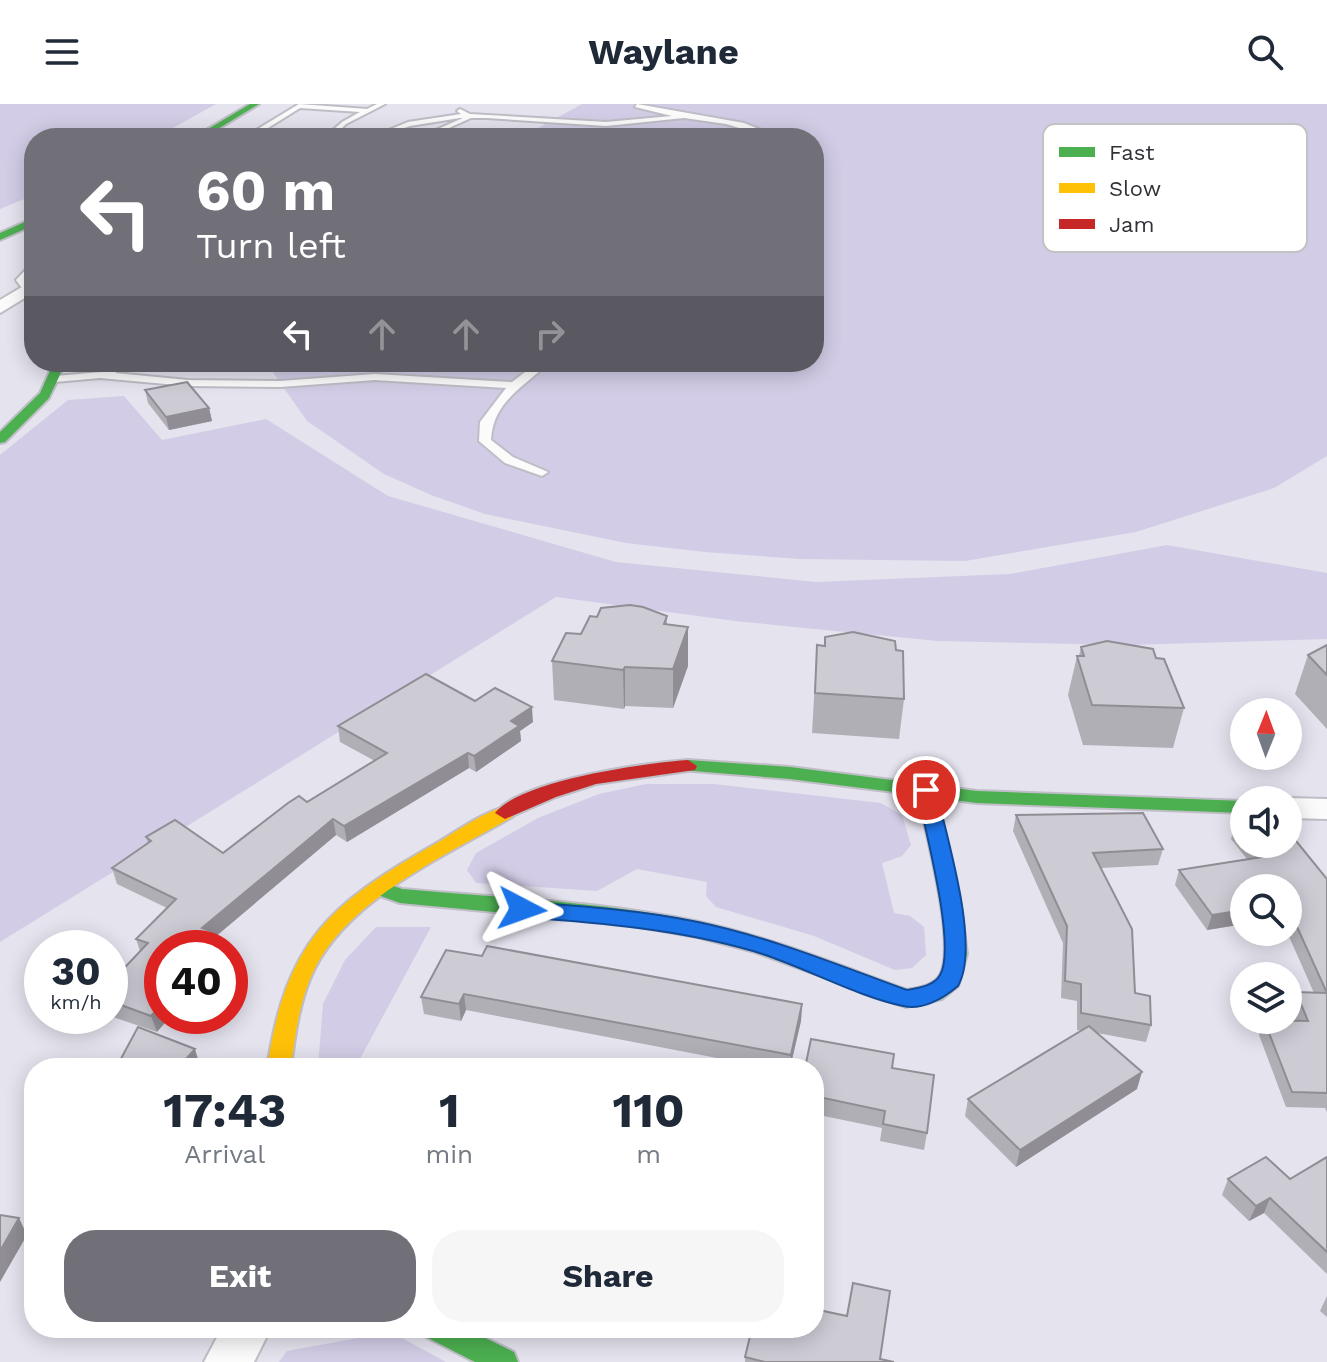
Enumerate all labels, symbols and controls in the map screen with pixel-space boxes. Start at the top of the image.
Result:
icon: menu [40,30,84,74]
icon: search [1243,30,1287,74]
text: Waylane [588,31,739,73]
legend [1043,124,1307,252]
text: Fast [1109,140,1155,165]
text: 60 m [196,158,335,224]
icon: left [64,160,168,264]
text: Slow [1109,176,1161,201]
text: Jam [1109,212,1154,237]
text: Turn left [196,225,346,267]
icon: left [276,312,320,356]
icon: ahead [360,312,404,356]
icon: ahead [444,312,488,356]
icon: right [528,312,572,356]
north arrow [1230,698,1302,770]
map controls [1230,698,1302,1034]
pin [892,756,960,824]
icon: arrive [904,768,948,812]
button: sound [1230,786,1302,858]
position arrow [480,867,564,951]
button: search [1230,874,1302,946]
speed limit sign: 40 [144,930,248,1034]
text: 30 [51,948,101,995]
button: layers [1230,962,1302,1034]
text: km/h [50,990,102,1014]
text: 17:43 [163,1082,286,1139]
text: 1 [439,1082,460,1139]
text: 110 [612,1082,685,1139]
text: Arrival [184,1139,265,1169]
text: min [425,1139,473,1169]
text: m [636,1139,661,1169]
button: Exit [64,1230,416,1322]
button: Share [432,1230,784,1322]

